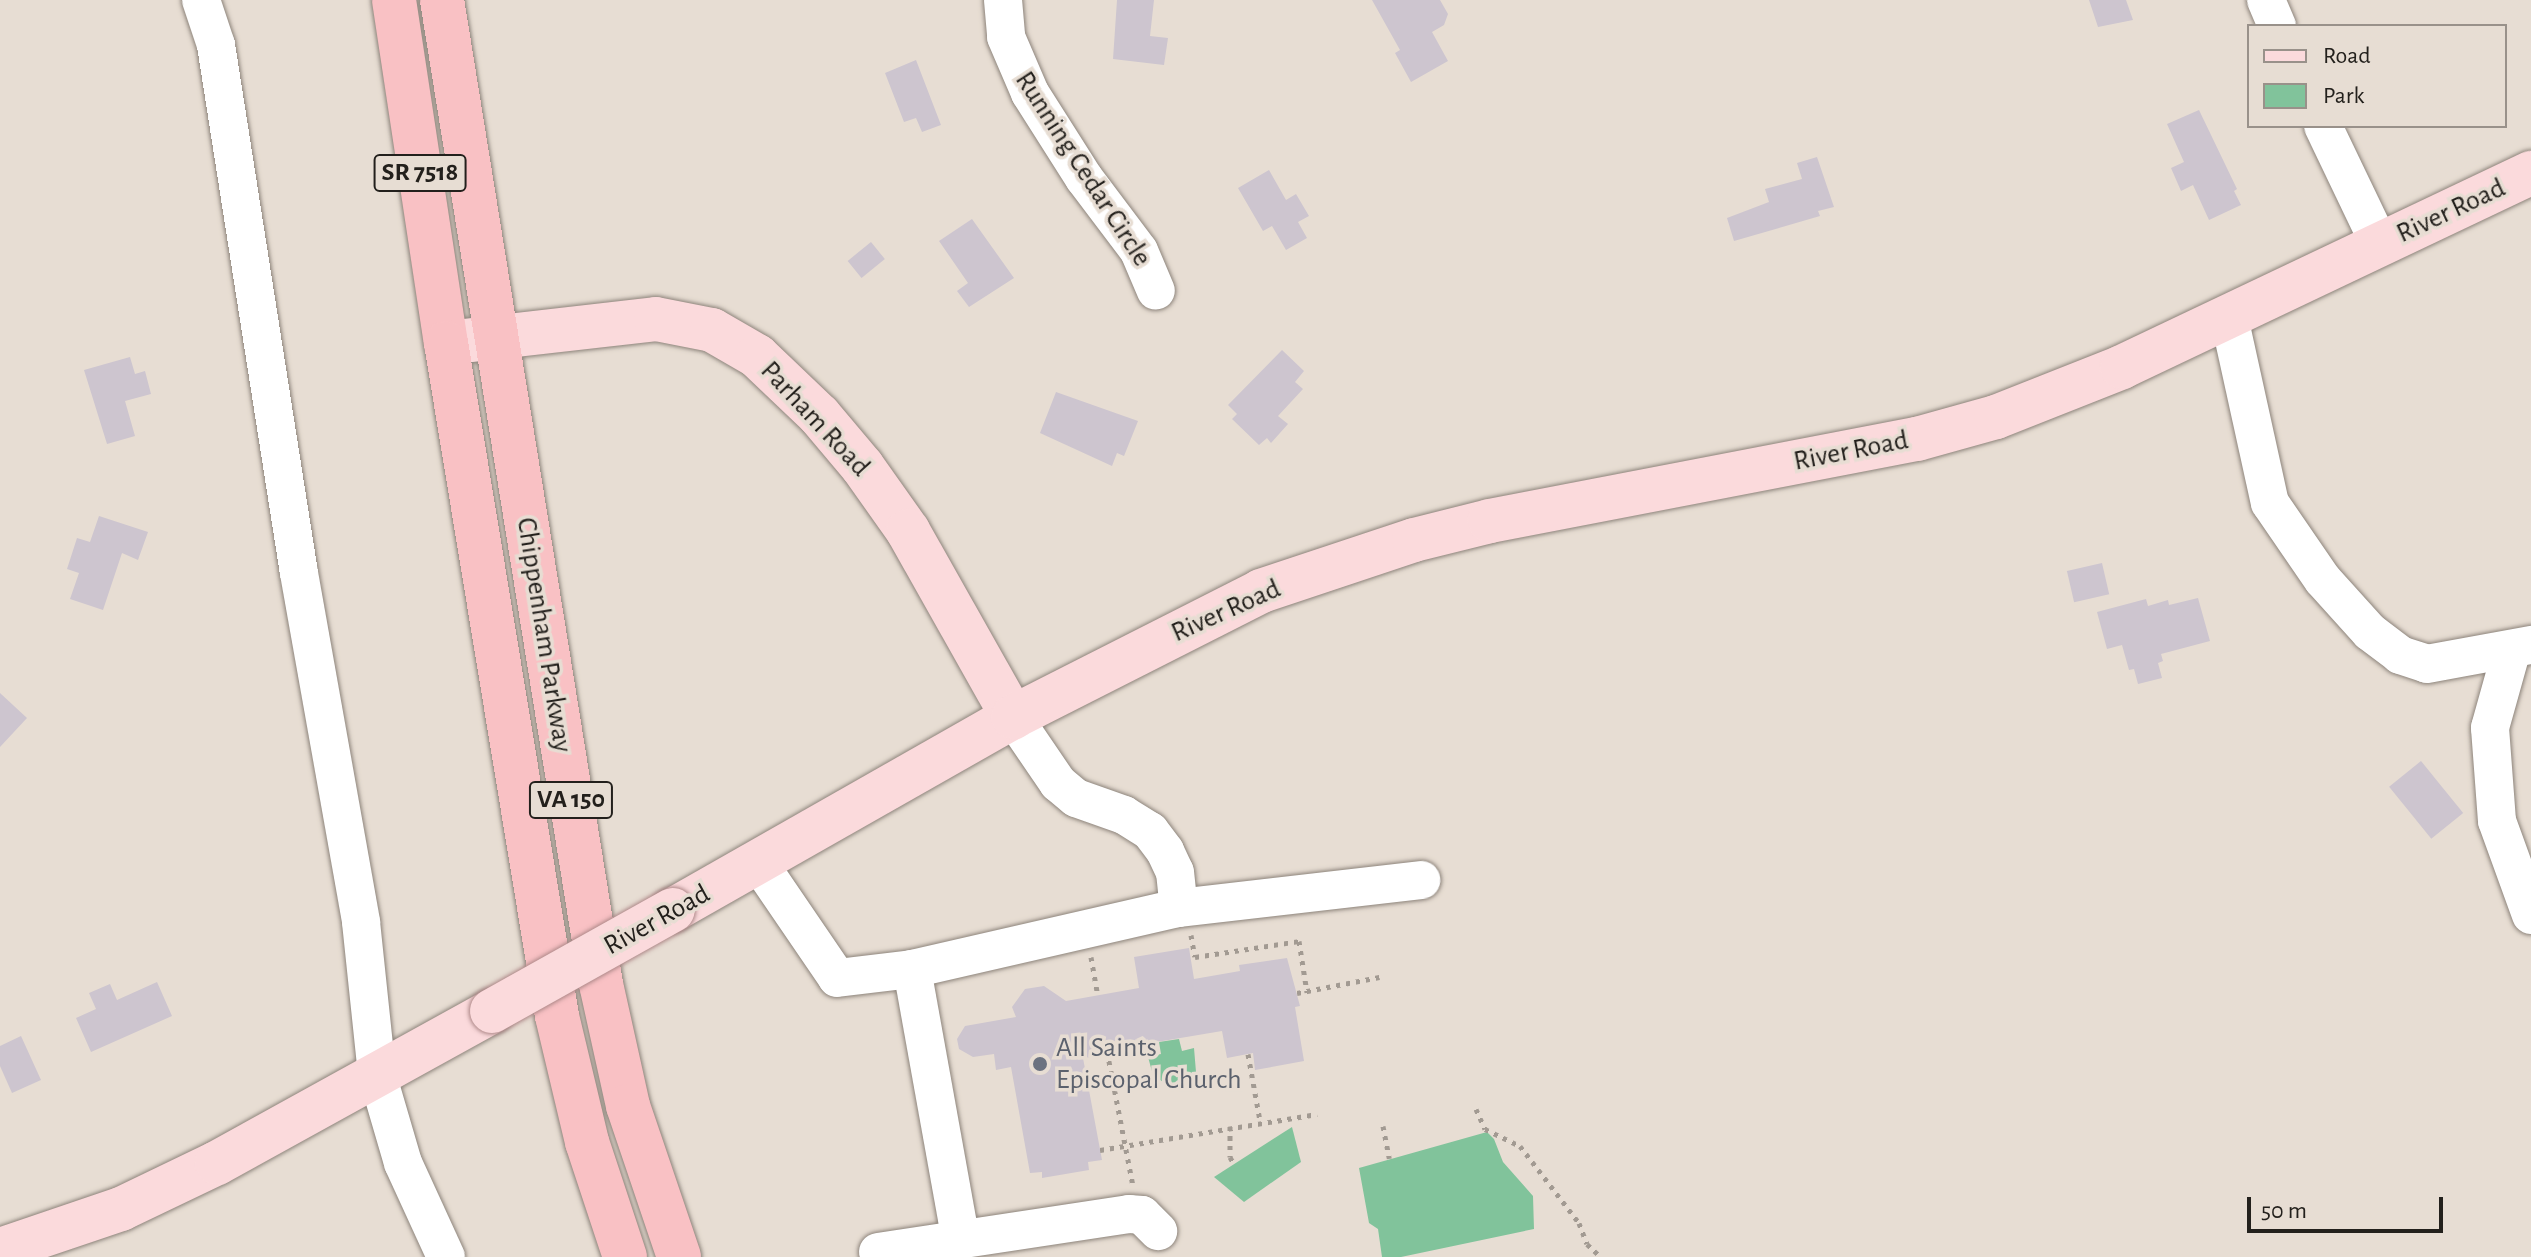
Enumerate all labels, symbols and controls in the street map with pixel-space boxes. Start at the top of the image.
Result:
legend [2247,24,2507,128]
text: Road [2323,44,2371,68]
street label: Running Cedar Circle [1007,65,1159,273]
text: Park [2323,84,2364,108]
road number: SR 7518 [372,151,468,195]
street label: River Road [2391,171,2511,251]
street label: Parham Road [753,354,877,484]
street label: River Road [1791,423,1911,479]
street label: Chippenham Parkway [509,515,579,755]
street label: River Road [1166,572,1286,650]
road number: VA 150 [527,778,615,822]
street label: River Road [598,877,716,963]
place label: All Saints Episcopal Church [1056,1031,1242,1097]
marker: All Saints Episcopal Church [1031,1055,1049,1073]
scale bar [2251,1181,2447,1231]
text: 50 m [2261,1199,2307,1223]

